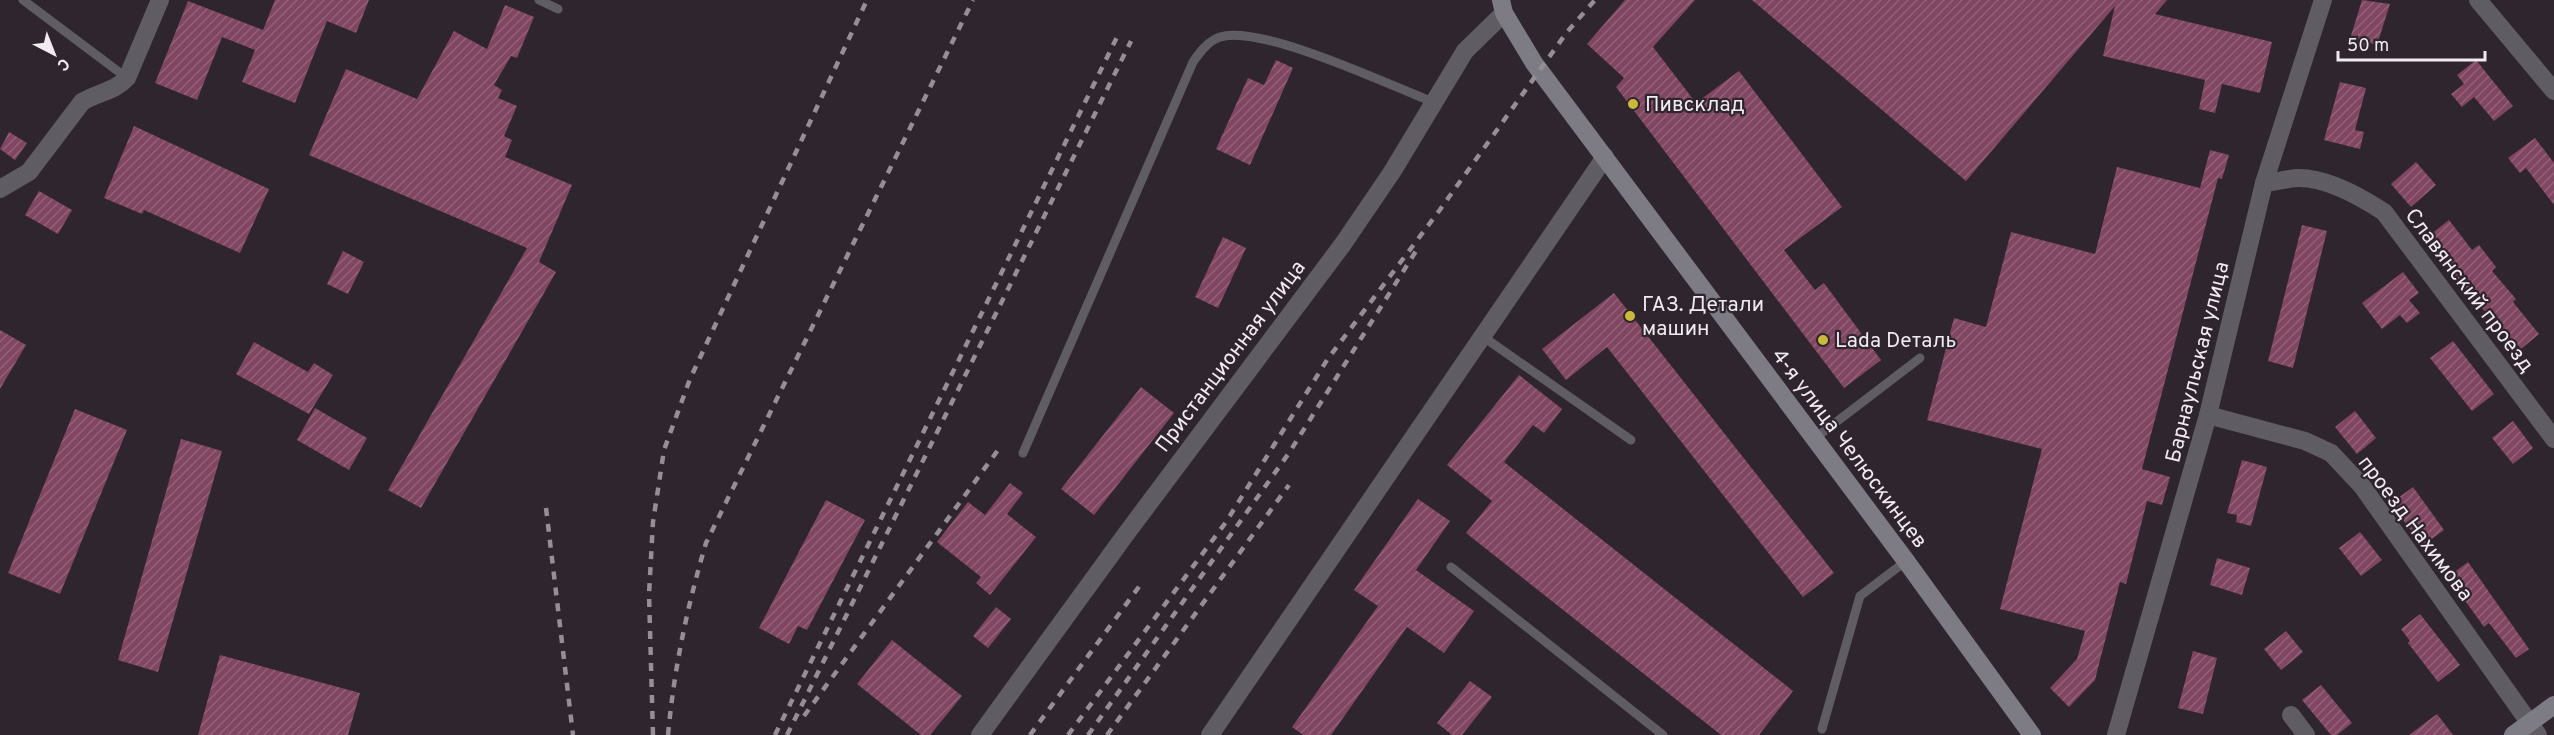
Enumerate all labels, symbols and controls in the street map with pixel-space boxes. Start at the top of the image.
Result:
north arrow [24,24,84,84]
scale bar [2338,24,2485,62]
text: 50 m [2347,35,2389,58]
text: С [52,53,73,75]
place label: Пивсклад [1645,92,1745,119]
marker: Пивсклад [1626,97,1640,111]
street label: Славянский проезд [2398,203,2539,378]
street label: Пристанционная улица [1150,255,1312,458]
street label: Барнаульская улица [2160,259,2237,466]
place label: ГАЗ. Детали машин [1642,292,1764,343]
marker: ГАЗ. Детали машин [1623,309,1637,323]
place label: Lada Dеталь [1835,328,1956,355]
marker: Lada Dеталь [1816,333,1830,347]
street label: 4-я улица Челюскинцев [1765,344,1933,554]
street label: проезд Нахимова [2351,451,2478,607]

